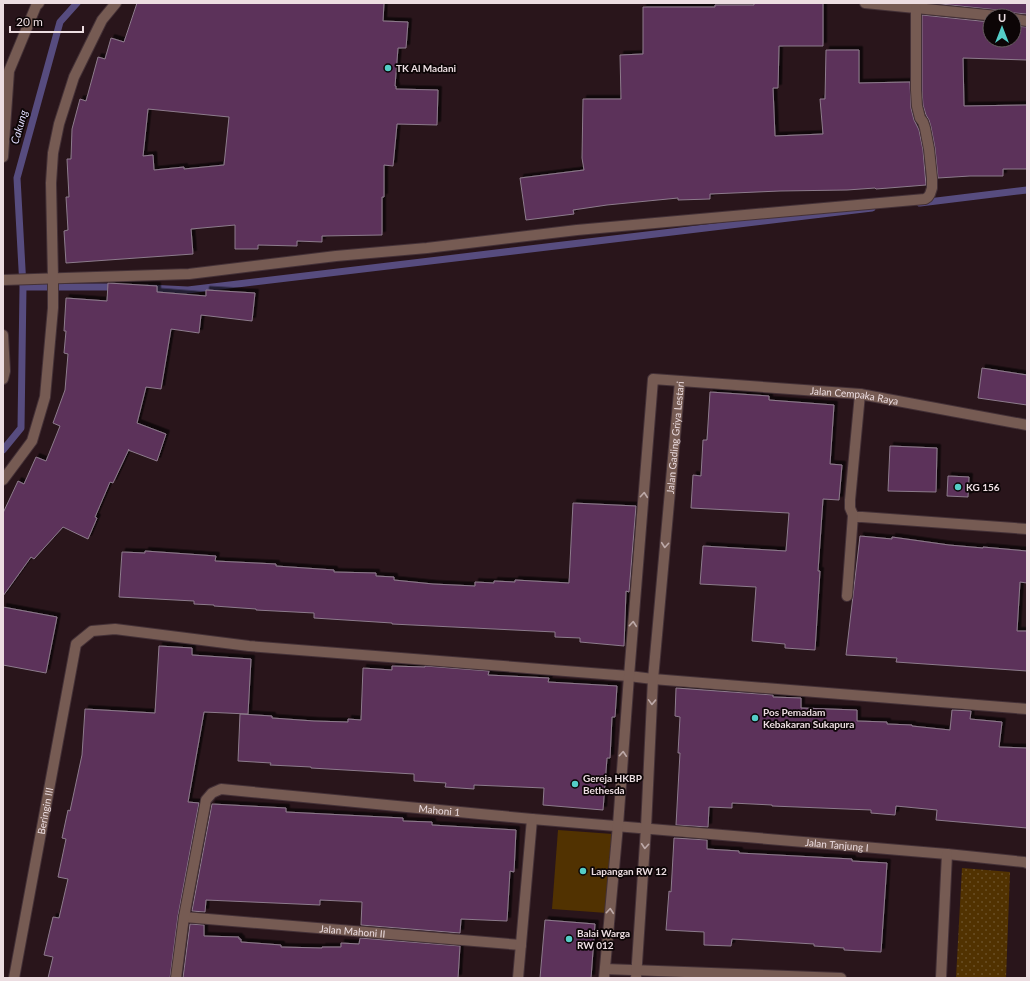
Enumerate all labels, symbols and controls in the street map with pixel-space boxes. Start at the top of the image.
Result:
scale bar [10,8,83,34]
north arrow [982,8,1022,48]
text: U [998,11,1006,24]
text: 20 m [16,14,43,29]
place label: TK Al Madani [396,62,457,74]
marker: TK Al Madani [383,63,393,73]
water label: Cakung [8,108,30,145]
street label: Jalan Gading Griya Lestari [664,381,686,494]
street label: Jalan Cempaka Raya [810,384,899,407]
place label: KG 156 [966,481,1000,493]
marker: KG 156 [953,482,963,492]
one-way arrow [639,492,648,498]
one-way arrow [661,542,670,548]
one-way arrow [629,621,638,627]
one-way arrow [648,699,656,705]
place label: Pos Pemadam Kebakaran Sukapura [763,706,854,730]
marker: Pos Pemadam Kebakaran Sukapura [750,713,760,723]
one-way arrow [619,751,628,757]
place label: Gereja HKBP Bethesda [583,772,642,796]
marker: Gereja HKBP Bethesda [570,779,580,789]
street label: Beringin III [35,786,55,835]
street label: Mahoni 1 [418,802,461,818]
street label: Jalan Tanjung I [805,836,869,853]
one-way arrow [641,843,650,849]
place label: Lapangan RW 12 [591,865,667,877]
marker: Lapangan RW 12 [578,866,588,876]
one-way arrow [606,908,615,914]
street label: Jalan Mahoni II [319,922,386,940]
place label: Balai Warga RW 012 [577,927,630,951]
marker: Balai Warga RW 012 [564,934,574,944]

